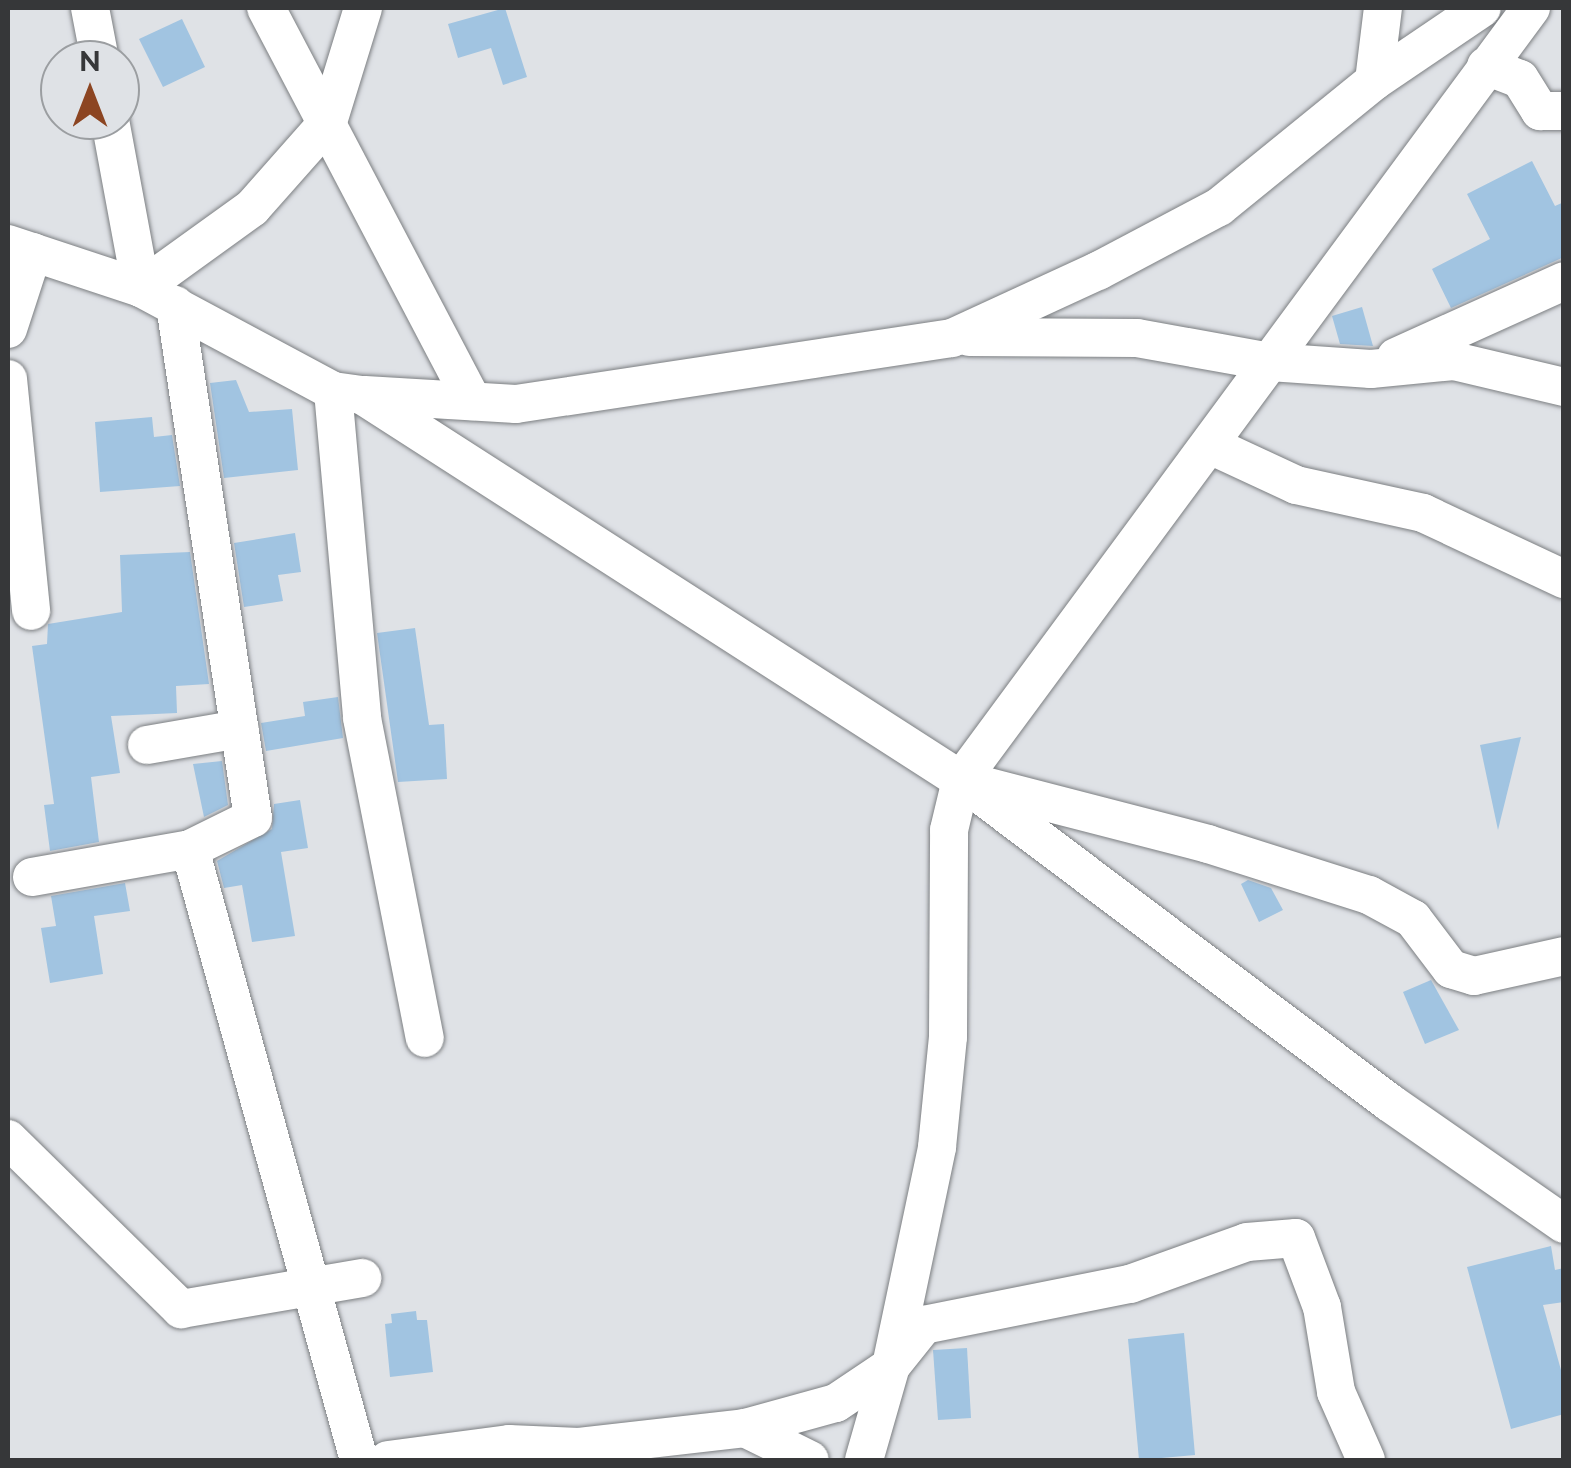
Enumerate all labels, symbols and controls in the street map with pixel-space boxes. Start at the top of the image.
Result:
north arrow [40,40,140,140]
text: N [79,45,101,78]

